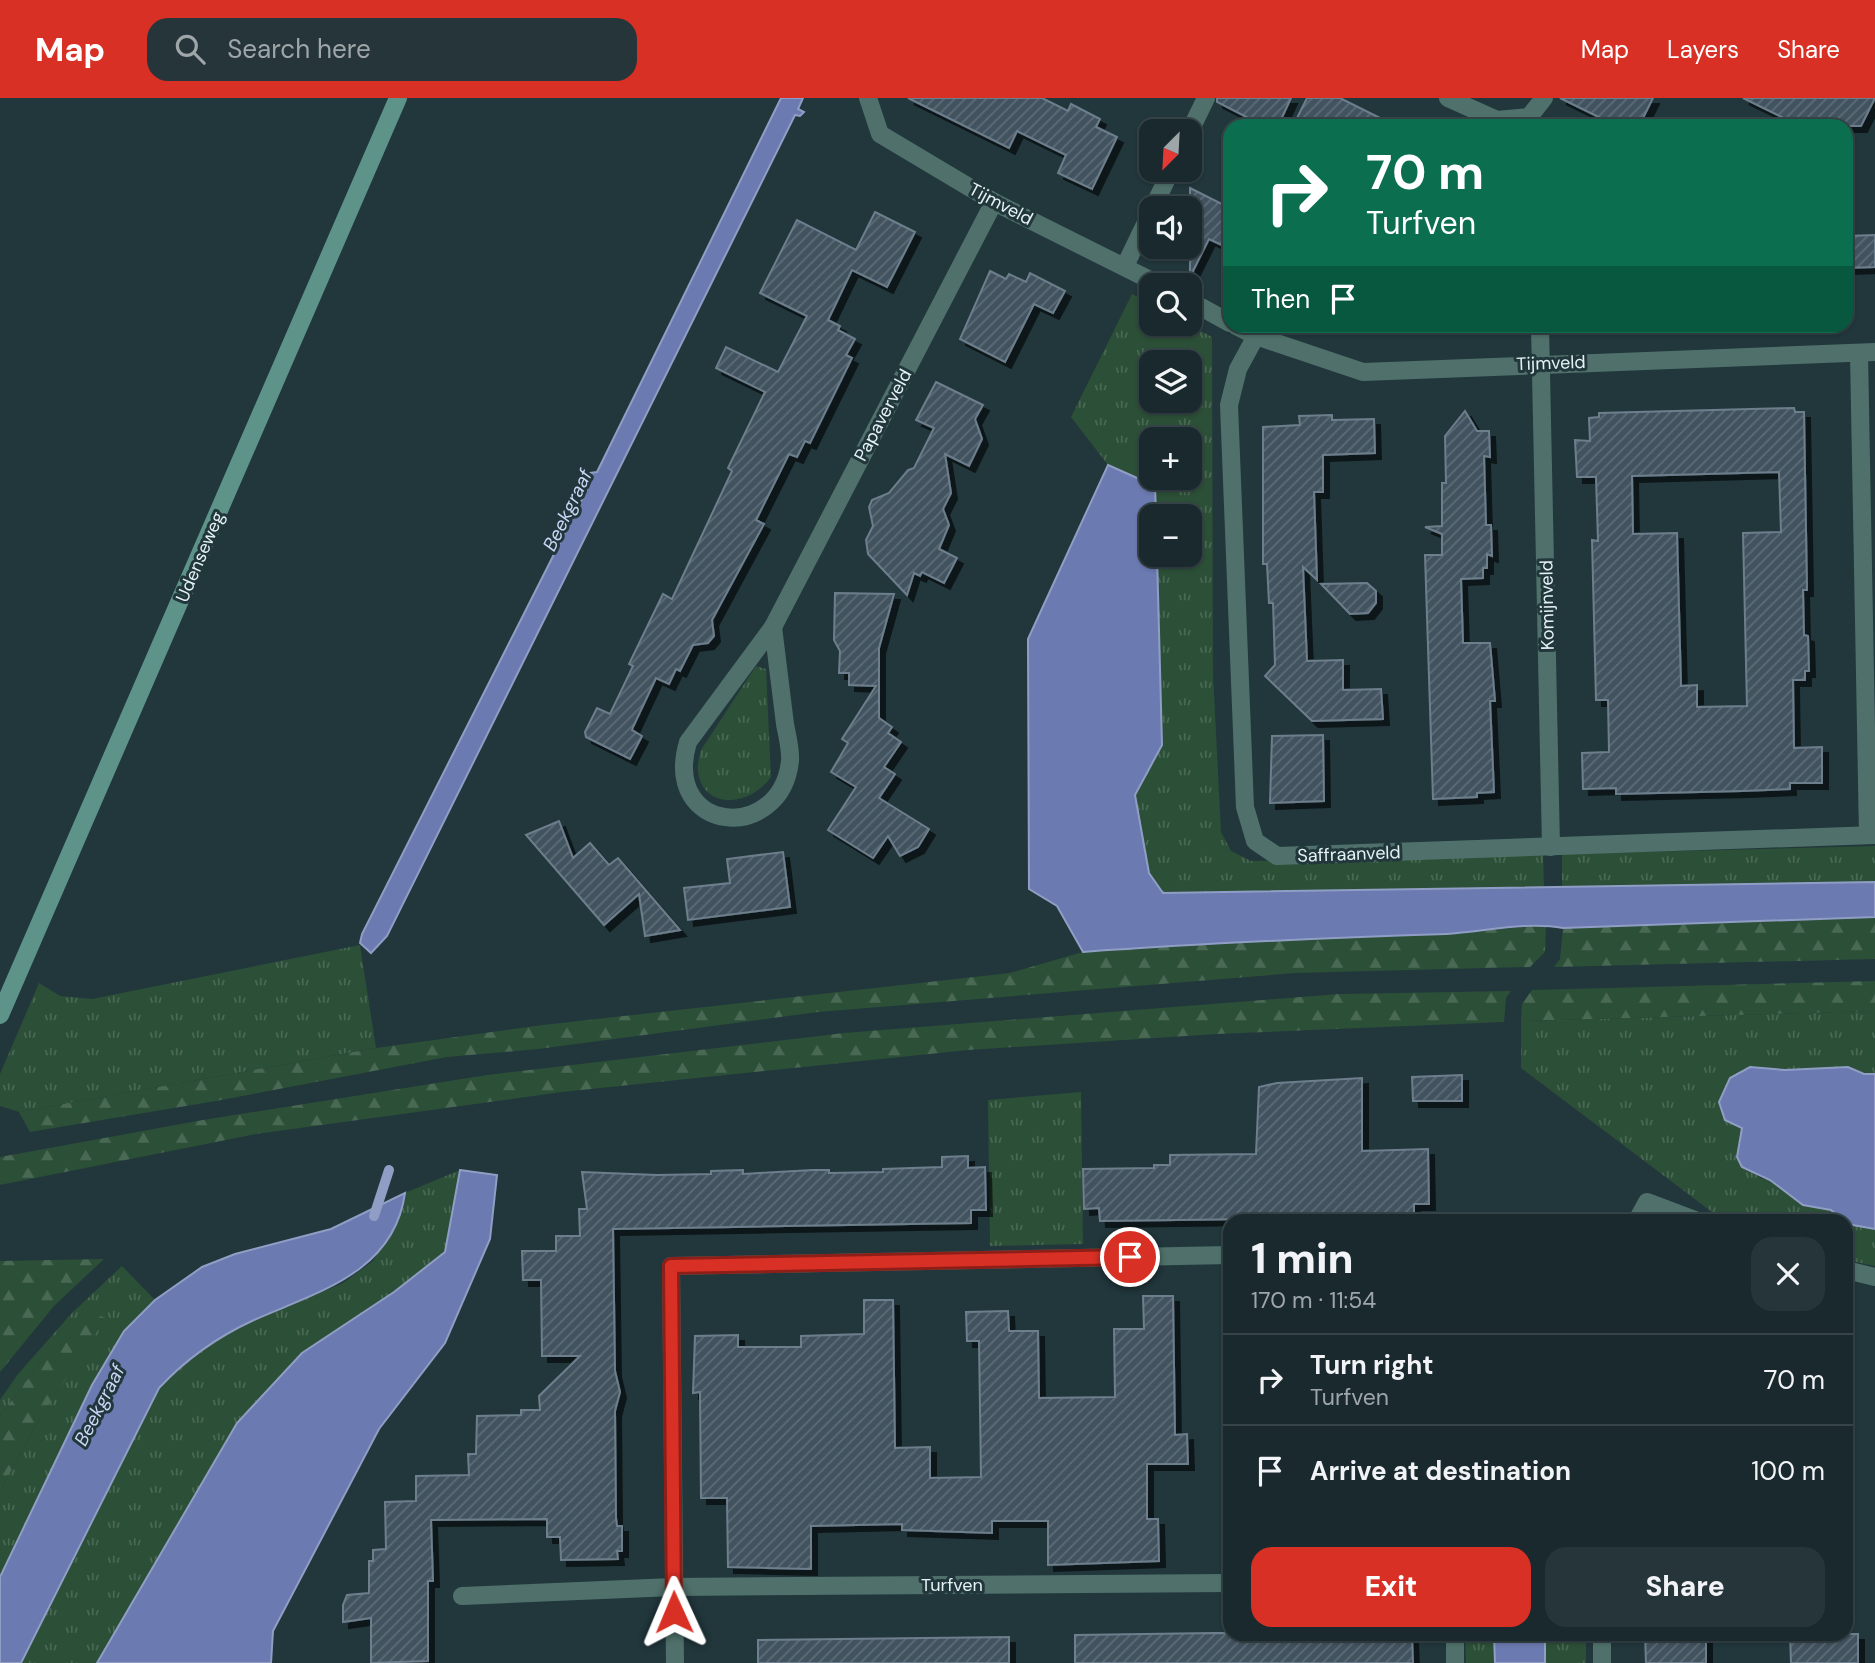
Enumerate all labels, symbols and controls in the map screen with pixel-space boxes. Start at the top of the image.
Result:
search box [147,18,637,81]
text: Map [35,28,105,71]
icon: search [171,30,209,68]
text: Search here [227,32,371,66]
text: Map [1581,34,1629,65]
text: Layers [1667,34,1739,65]
text: Share [1777,34,1840,65]
north arrow [1139,119,1202,182]
map controls [1139,119,1202,567]
text: 70 m [1366,140,1484,204]
icon: right [1251,147,1342,238]
street label: Tijmveld [965,177,1037,231]
button: sound [1139,196,1202,259]
text: Turfven [1366,202,1476,244]
button: search [1139,273,1202,336]
icon: arrive [1324,280,1362,318]
text: Then [1251,282,1310,316]
button: layers [1139,350,1202,413]
street label: Tijmveld [1516,350,1586,376]
street label: Papaverveld [849,365,917,465]
button: + [1139,427,1202,490]
water label: Beekgraaf [537,464,599,555]
button: − [1139,504,1202,567]
street label: Udenseweg [170,508,230,606]
street label: Komijnveld [1534,560,1560,650]
street label: Saffraanveld [1297,840,1401,868]
pin [1100,1227,1160,1287]
text: 1 min [1251,1231,1354,1286]
button: close [1751,1237,1825,1311]
icon: arrive [1111,1238,1149,1276]
text: 170 m · 11:54 [1251,1285,1376,1315]
text: Turn right [1310,1348,1434,1382]
water label: Beekgraaf [68,1359,131,1450]
icon: right [1251,1361,1289,1399]
text: 70 m [1764,1363,1825,1397]
text: Turfven [1310,1382,1389,1412]
icon: arrive [1251,1452,1289,1490]
text: Arrive at destination [1310,1454,1571,1488]
text: 100 m [1751,1454,1825,1488]
button: Exit [1251,1547,1531,1627]
button: Share [1545,1547,1825,1627]
street label: Turfven [921,1573,983,1597]
position arrow [637,1575,711,1649]

